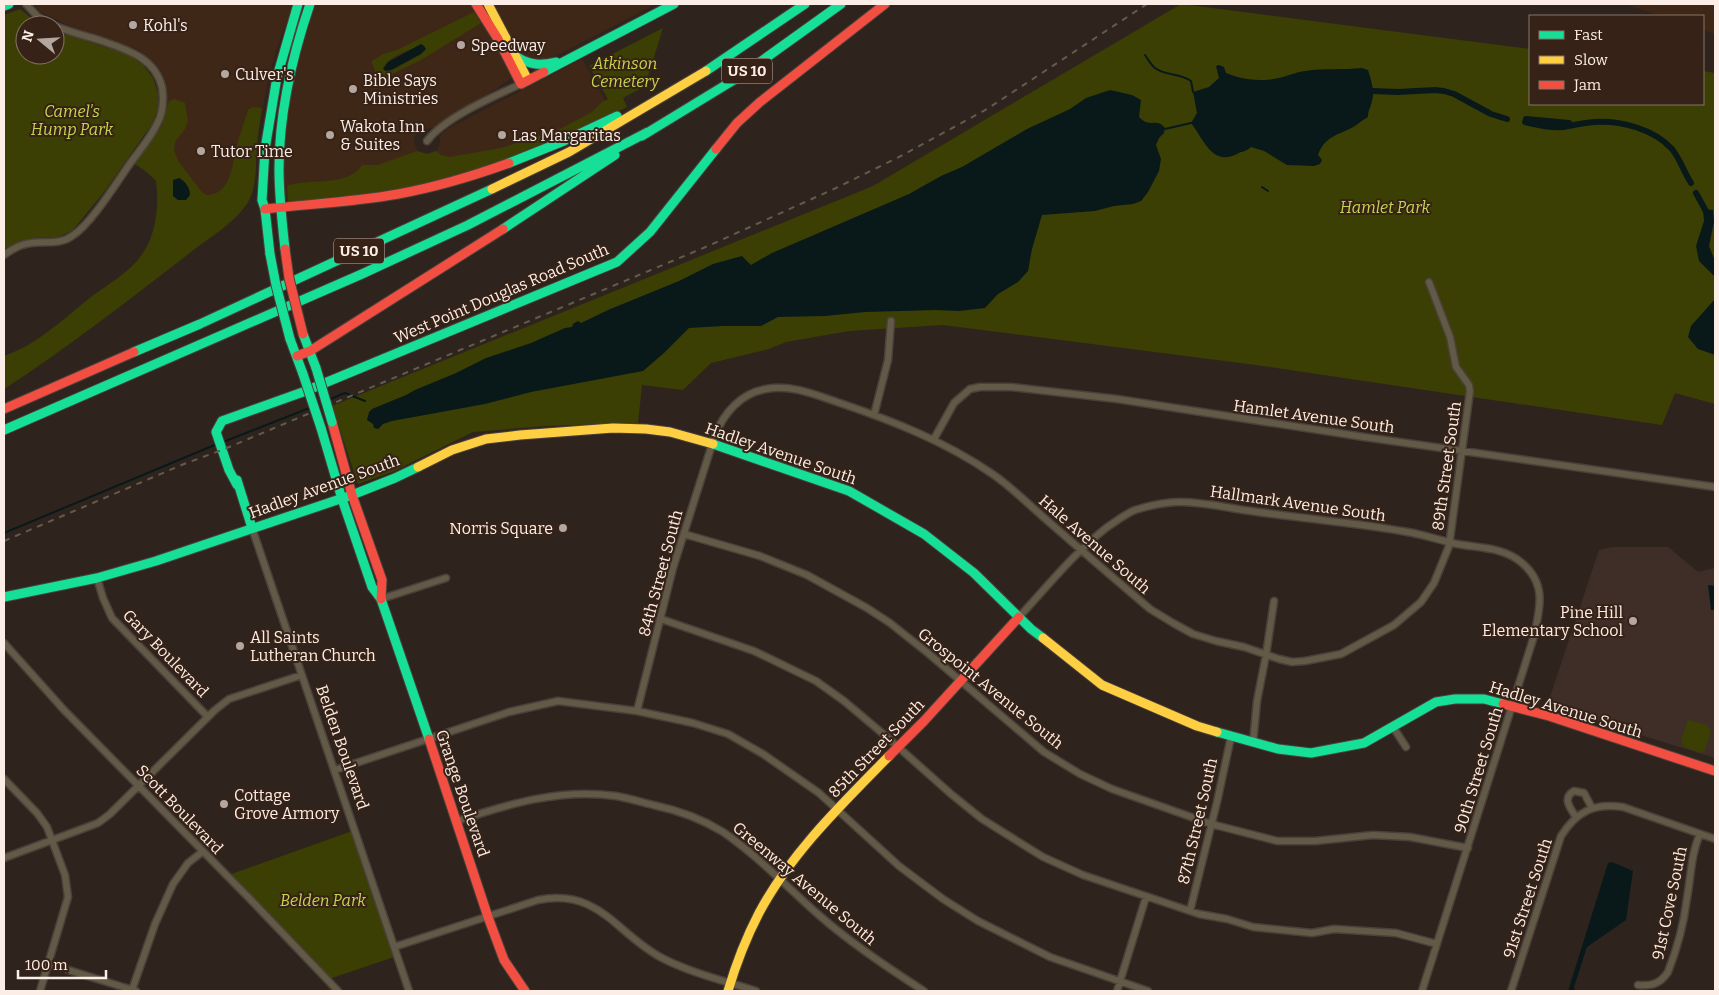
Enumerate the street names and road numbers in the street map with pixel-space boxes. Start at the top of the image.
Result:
road number: US 10 [722,58,772,84]
road number: US 10 [334,238,384,264]
street label: West Point Douglas Road South [391,240,611,347]
street label: Hamlet Avenue South [1232,396,1396,437]
street label: 89th Street South [1428,400,1465,532]
street label: Hadley Avenue South [703,419,859,488]
street label: Hadley Avenue South [246,450,402,523]
street label: Hallmark Avenue South [1209,482,1387,525]
street label: Hale Avenue South [1035,491,1154,598]
street label: 84th Street South [634,508,687,638]
street label: Gary Boulevard [119,606,213,702]
street label: Grospoint Avenue South [914,624,1067,753]
street label: Hadley Avenue South [1487,677,1645,742]
street label: Belden Boulevard [312,682,373,812]
street label: 85th Street South [825,695,928,801]
street label: 90th Street South [1450,705,1507,836]
street label: Grange Boulevard [432,727,493,860]
street label: 87th Street South [1174,756,1221,886]
street label: Scott Boulevard [132,761,227,858]
street label: Greenway Avenue South [729,818,880,949]
street label: 91st Street South [1499,836,1556,961]
street label: 91st Cove South [1648,845,1691,962]

